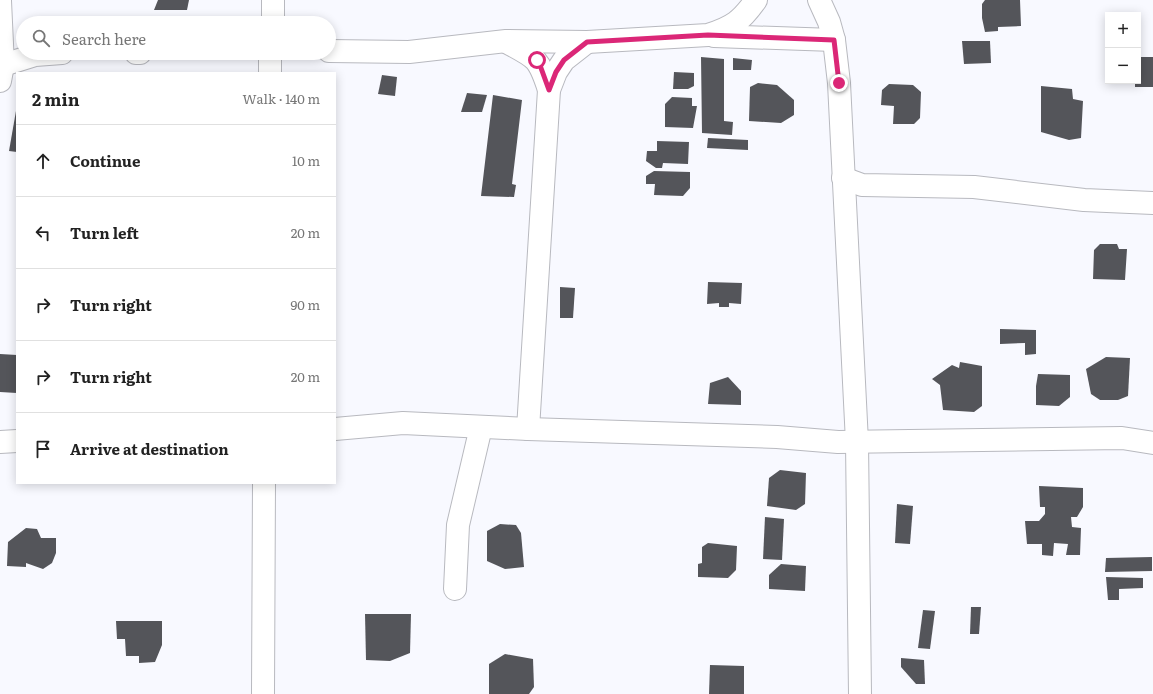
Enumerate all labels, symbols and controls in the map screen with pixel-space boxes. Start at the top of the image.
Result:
map controls [1105,12,1141,84]
button: + [1105,12,1141,48]
search box [16,16,336,60]
icon: search [30,27,52,49]
text: Search here [62,27,146,50]
button: − [1105,48,1141,84]
route start [528,51,546,69]
route end [830,74,848,92]
text: 2 min [32,86,80,111]
text: Walk · 140 m [243,89,320,108]
text: Continue [70,149,140,172]
icon: ahead [32,150,54,172]
text: 10 m [292,151,320,170]
text: Turn left [70,221,139,244]
icon: left [32,222,54,244]
text: 20 m [291,223,320,242]
text: Turn right [70,293,152,316]
icon: right [32,294,54,316]
text: 90 m [290,295,320,314]
text: Turn right [70,365,152,388]
icon: right [32,366,54,388]
text: 20 m [291,367,320,386]
text: Arrive at destination [70,437,229,460]
icon: arrive [32,438,54,460]

